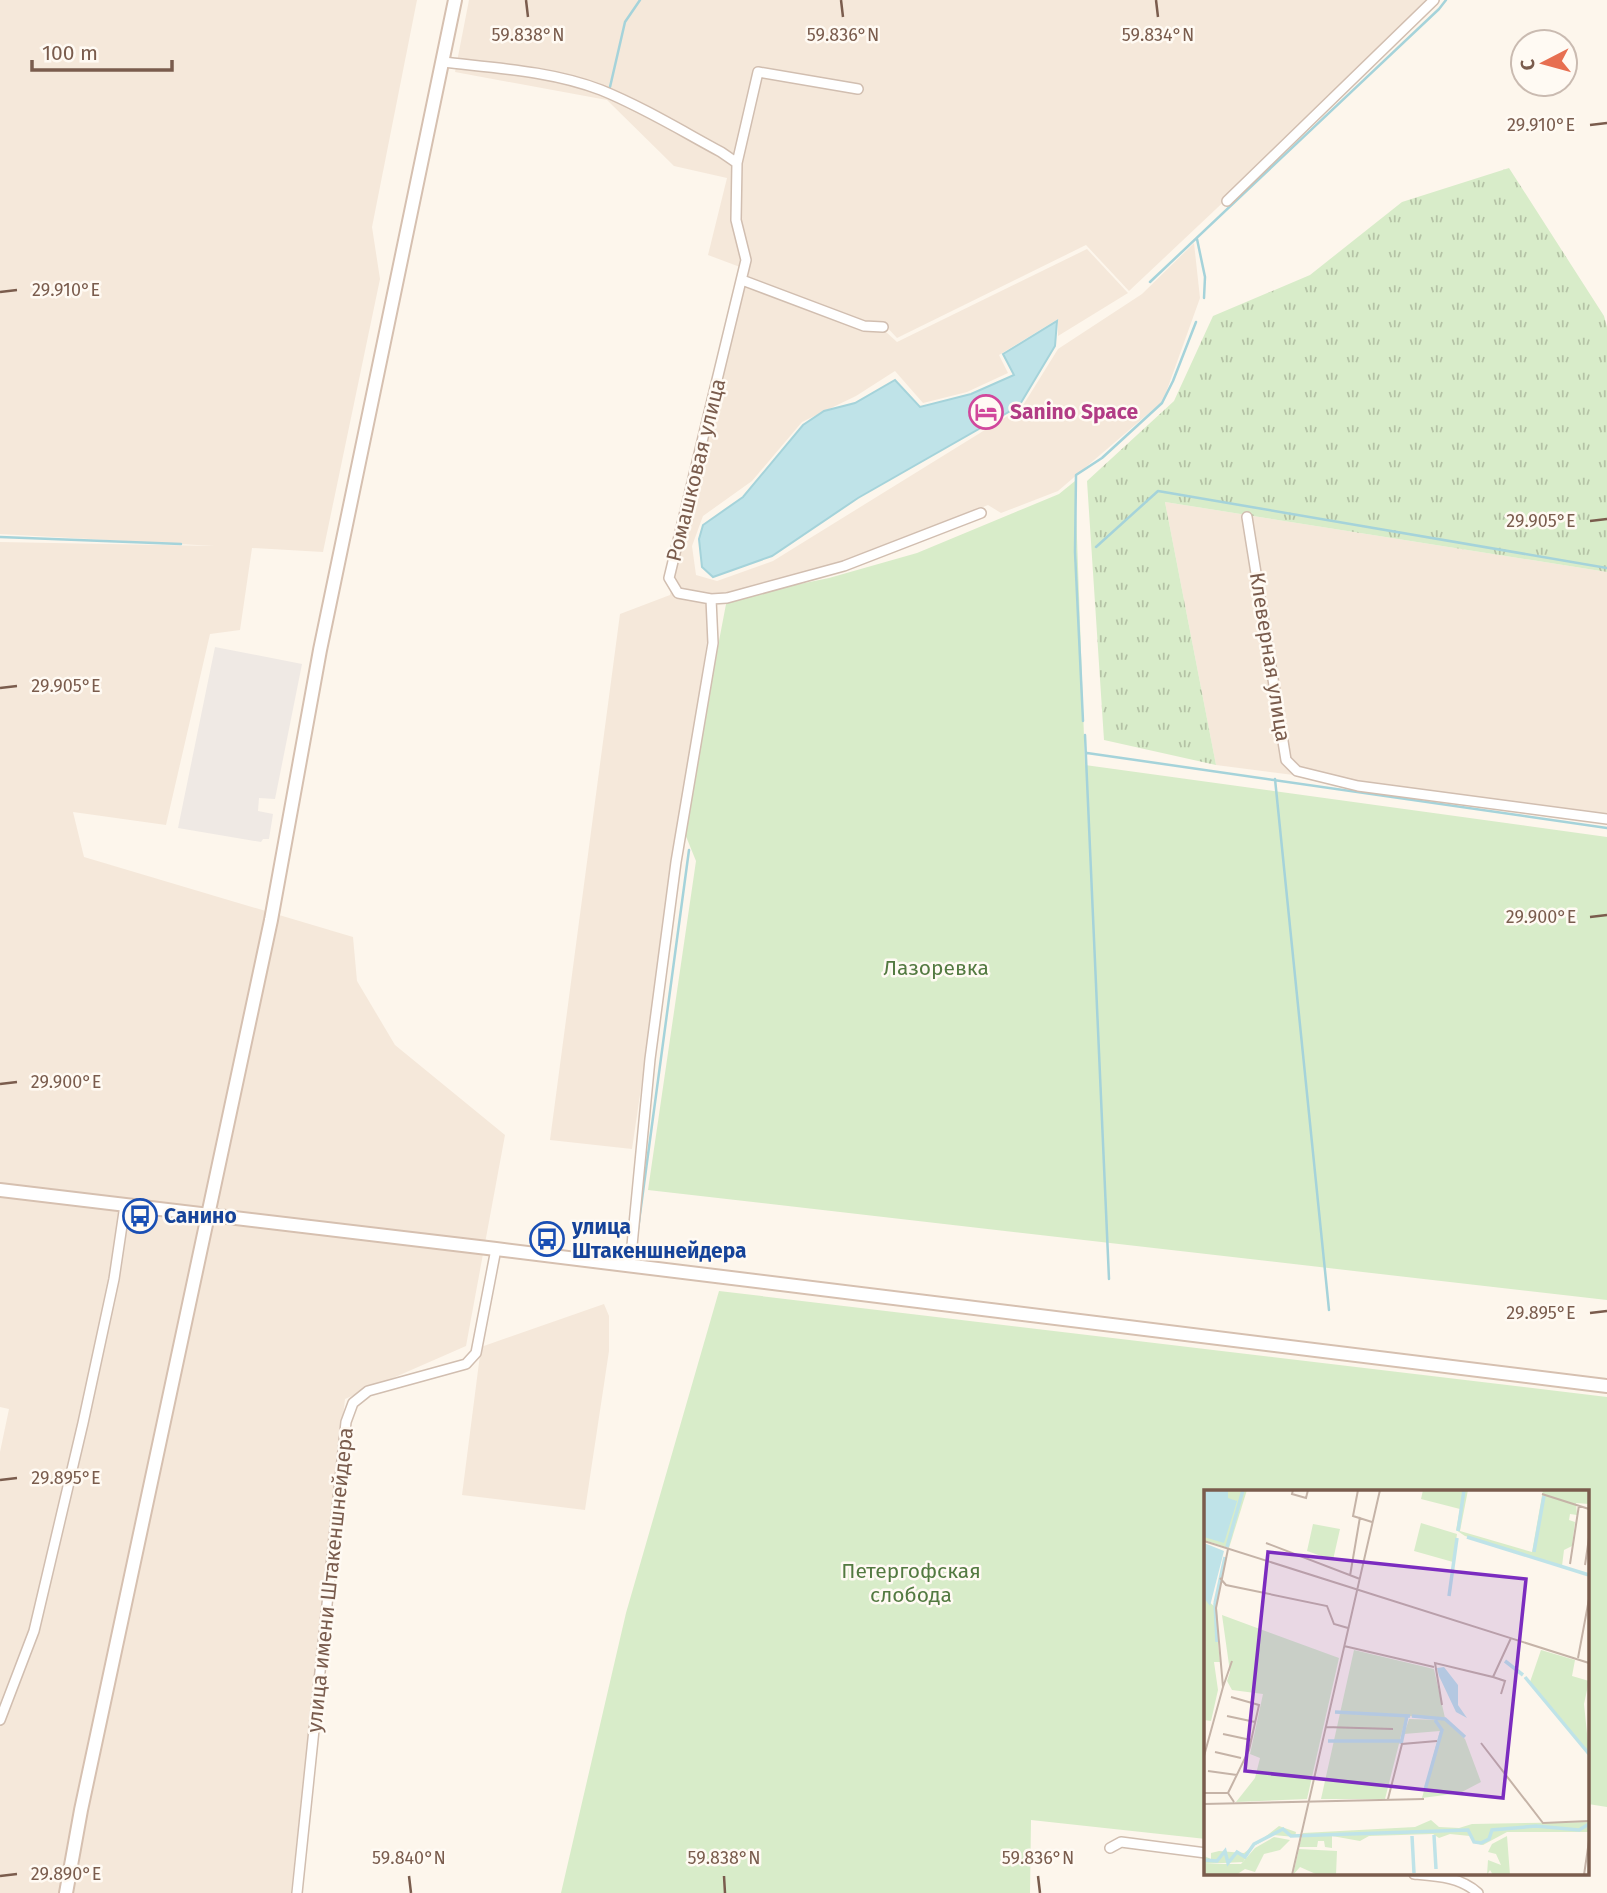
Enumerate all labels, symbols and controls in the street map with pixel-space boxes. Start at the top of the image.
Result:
text: 59.838°N [491,24,565,46]
text: 59.836°N [807,24,879,46]
text: 59.834°N [1122,24,1194,46]
scale bar [32,28,172,72]
north arrow [1509,28,1579,98]
text: 100 m [42,40,98,66]
text: С [1516,58,1540,71]
text: 29.910°E [1507,114,1575,136]
text: 29.910°E [32,279,100,301]
street label: Ромашковая улица [661,376,731,564]
hotel icon: Sanino Space [967,393,1005,431]
place label: Sanino Space [1010,399,1138,425]
text: 29.905°E [1506,510,1576,532]
street label: Клеверная улица [1244,570,1296,744]
text: 29.905°E [31,675,101,697]
text: 29.900°E [1506,906,1576,928]
park label: Лазоревка [883,955,989,981]
text: 29.900°E [31,1071,101,1093]
bus stop icon: Санино [121,1197,159,1235]
place label: Санино [164,1203,237,1229]
place label: улица Штакеншнейдера [571,1214,747,1264]
bus stop icon: улица Штакеншнейдера [528,1220,566,1258]
text: 29.895°E [1506,1302,1576,1324]
street label: улица имени Штакеншнейдера [301,1426,359,1734]
text: 29.895°E [31,1467,101,1489]
inset map [1204,1490,1590,1876]
park label: Петергофская слобода [841,1558,981,1608]
text: 59.840°N [372,1847,446,1869]
text: 59.838°N [687,1847,761,1869]
text: 59.836°N [1002,1847,1074,1869]
text: 29.890°E [31,1863,101,1885]

